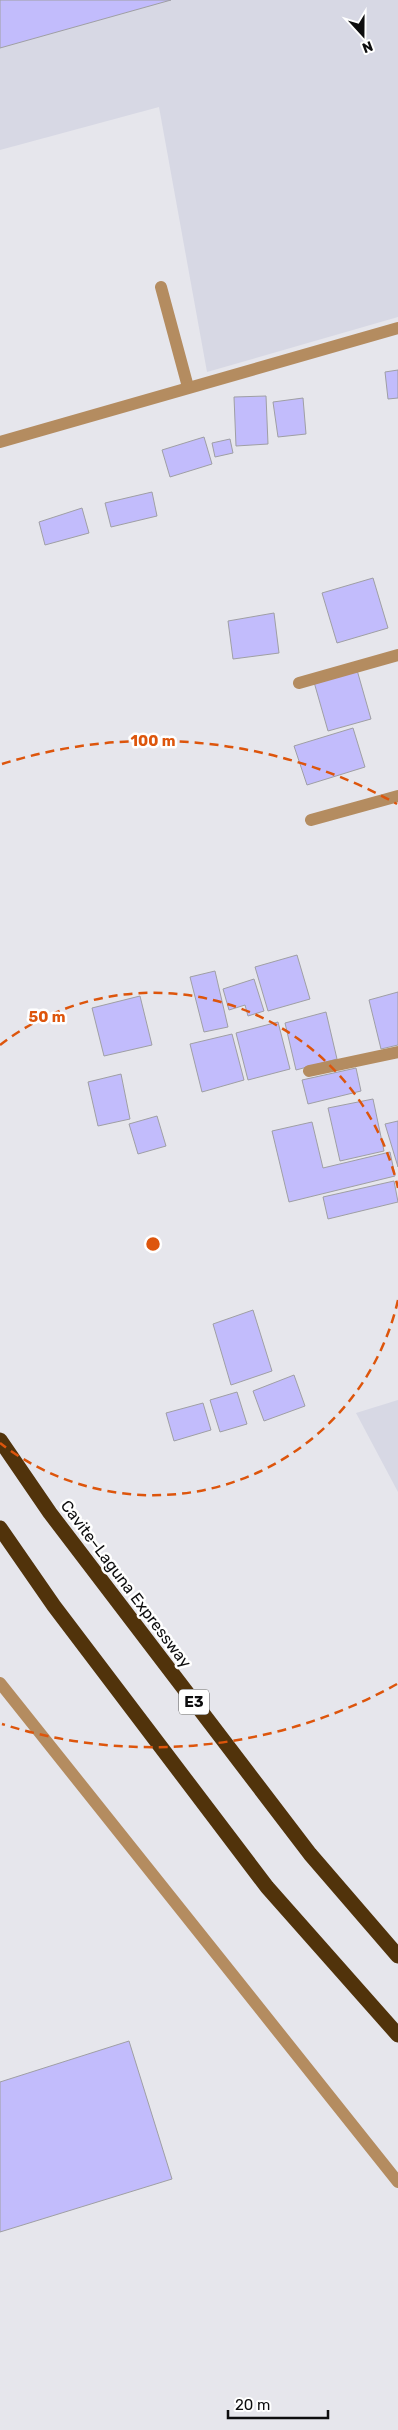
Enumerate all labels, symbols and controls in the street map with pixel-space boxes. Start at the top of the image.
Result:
north arrow [338,10,388,60]
text: N [360,37,375,56]
text: 100 m [131,732,175,750]
text: 50 m [29,1008,65,1026]
centre of rings [144,1235,162,1253]
street label: Cavite–Laguna Expressway [57,1497,195,1672]
road number: E3 [179,1690,209,1714]
scale bar [228,2388,328,2420]
text: 20 m [235,2396,270,2414]

